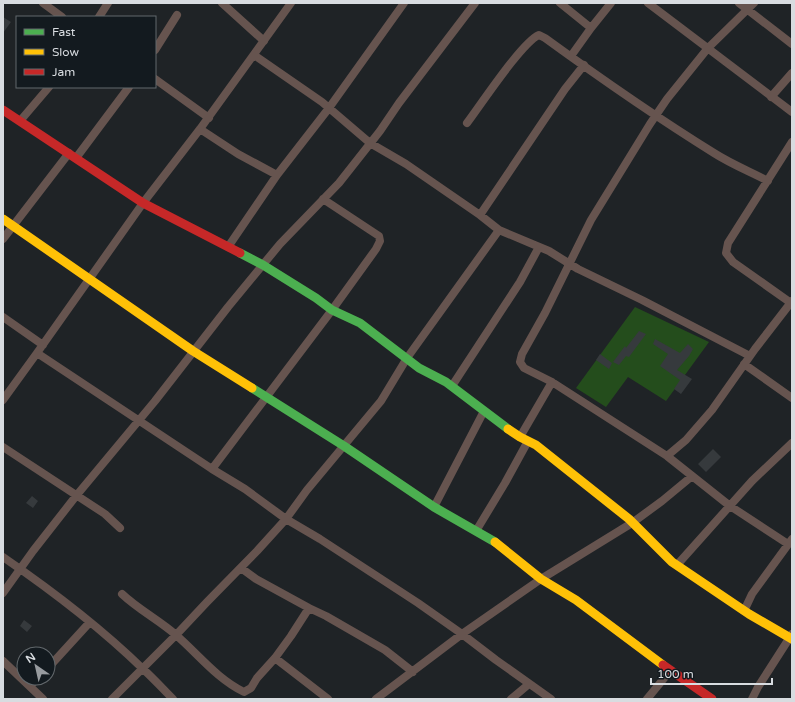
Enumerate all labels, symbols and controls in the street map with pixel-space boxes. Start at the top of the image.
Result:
legend [16,16,156,88]
text: Fast [52,25,76,39]
text: Slow [52,45,79,59]
text: Jam [52,65,75,79]
north arrow [16,646,56,686]
text: N [23,650,38,666]
scale bar [651,660,772,686]
text: 100 m [657,667,694,681]

